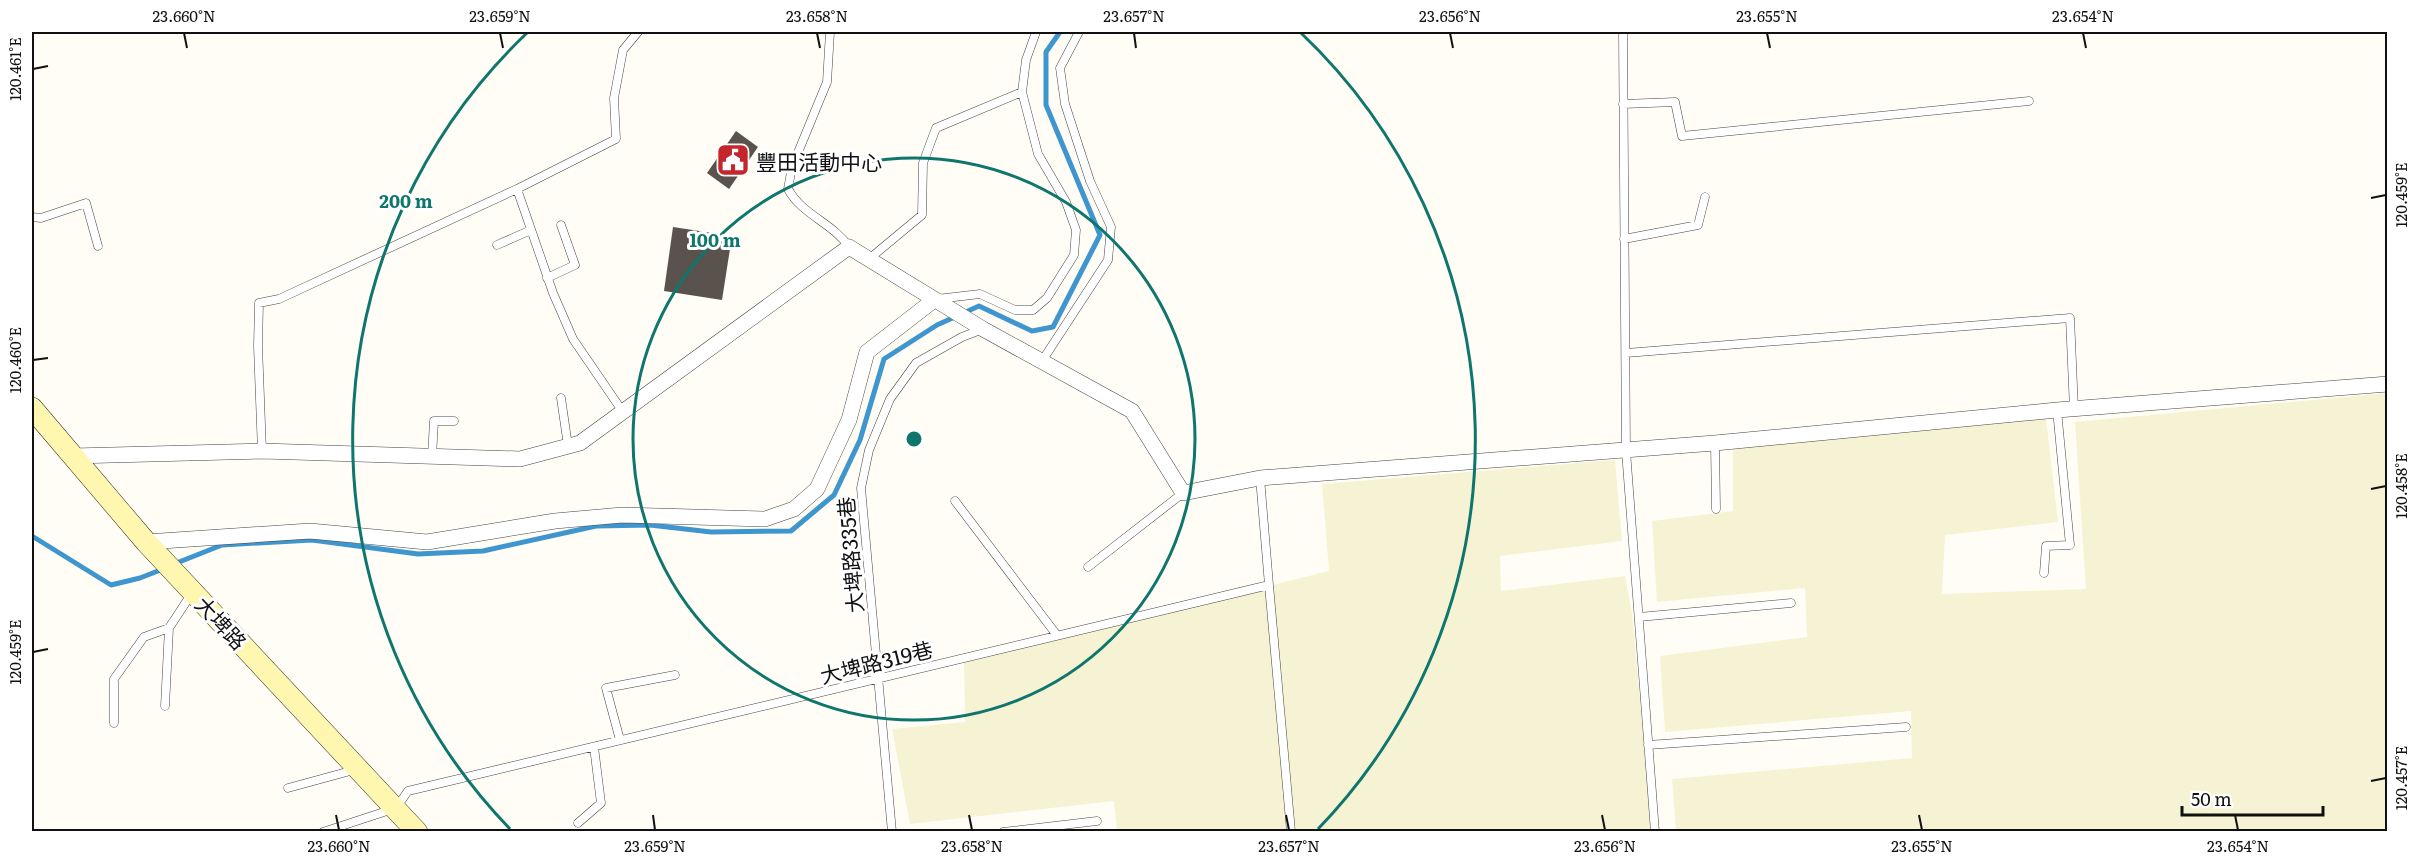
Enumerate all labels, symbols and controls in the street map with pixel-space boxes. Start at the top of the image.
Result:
text: 23.660°N [153,4,215,27]
text: 23.659°N [469,4,531,27]
text: 23.658°N [786,4,848,27]
text: 23.657°N [1103,4,1165,27]
text: 23.656°N [1419,4,1481,27]
text: 23.655°N [1736,4,1798,27]
text: 23.654°N [2052,4,2114,27]
text: 120.461°E [3,37,26,101]
public building icon: 豐田活動中心 [715,142,751,178]
place label: 豐田活動中心 [756,145,882,176]
text: 120.459°E [2389,163,2412,228]
text: 200 m [379,187,433,214]
text: 100 m [689,226,741,253]
text: 120.460°E [3,327,26,393]
centre of rings [904,429,924,449]
text: 120.458°E [2389,453,2412,519]
street label: 大埤路335巷 [828,496,870,614]
street label: 大埤路 [189,588,255,656]
text: 120.459°E [3,620,26,685]
street label: 大埤路319巷 [816,632,936,690]
text: 120.457°E [2389,746,2412,810]
scale bar [2182,779,2323,817]
text: 50 m [2191,785,2232,812]
text: 23.660°N [308,834,370,857]
text: 23.659°N [624,834,686,857]
text: 23.658°N [941,834,1003,857]
text: 23.657°N [1258,834,1320,857]
text: 23.656°N [1574,834,1636,857]
text: 23.655°N [1891,834,1953,857]
text: 23.654°N [2207,834,2269,857]

